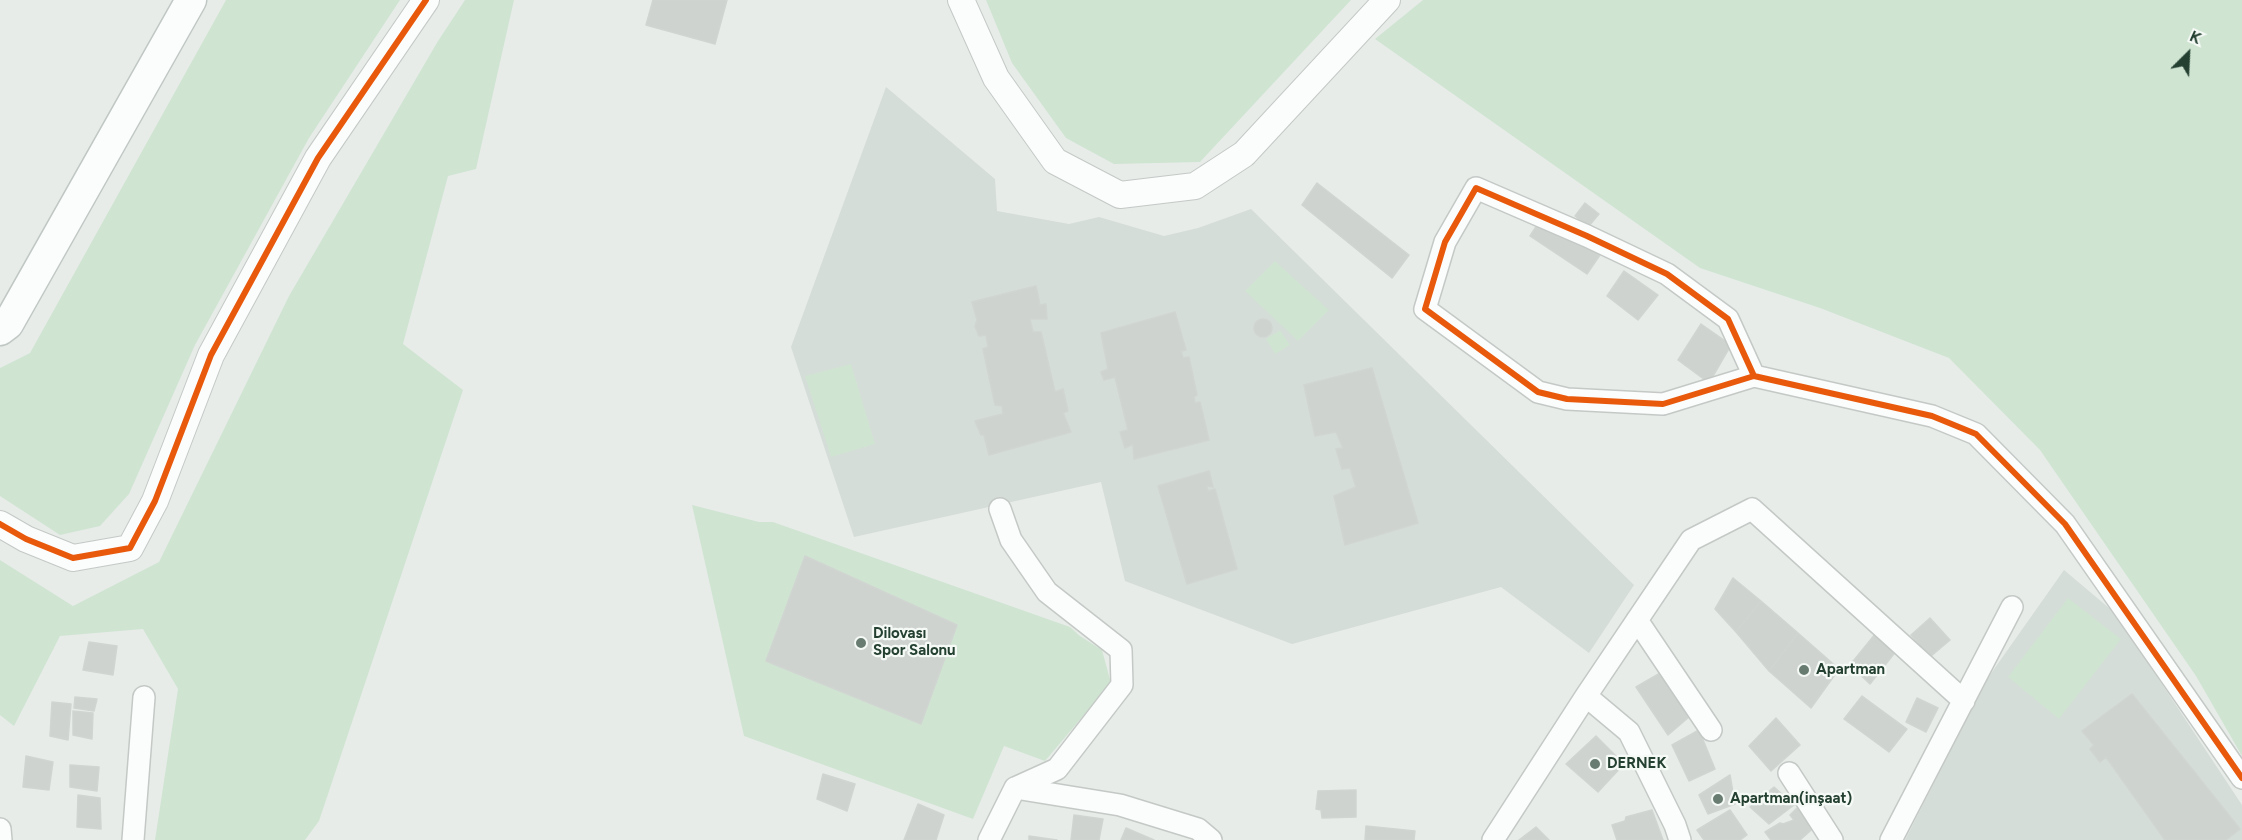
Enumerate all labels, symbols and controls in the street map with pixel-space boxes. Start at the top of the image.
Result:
north arrow [2158,24,2218,84]
text: K [2187,26,2204,48]
place label: Dilovası Spor Salonu [873,625,956,660]
marker: Dilovası Spor Salonu [854,636,868,650]
place label: Apartman [1816,661,1885,679]
marker: Apartman [1797,663,1811,677]
place label: DERNEK [1607,755,1666,773]
marker: DERNEK [1588,757,1602,771]
place label: Apartman(inşaat) [1730,790,1852,808]
marker: Apartman(inşaat) [1711,792,1725,806]

